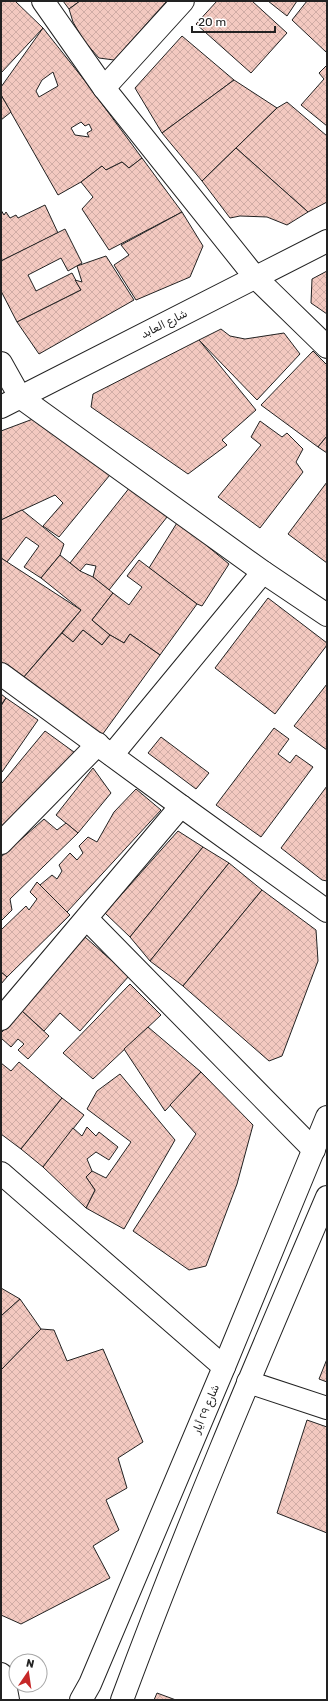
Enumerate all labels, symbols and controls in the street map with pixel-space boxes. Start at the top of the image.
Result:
scale bar [192,8,275,34]
text: 20 m [198,15,226,29]
street label: شارع العابد [139,307,190,343]
street label: شارع ٢٩ أيار [189,1383,224,1437]
north arrow [8,1653,48,1693]
text: N [25,1657,36,1671]

